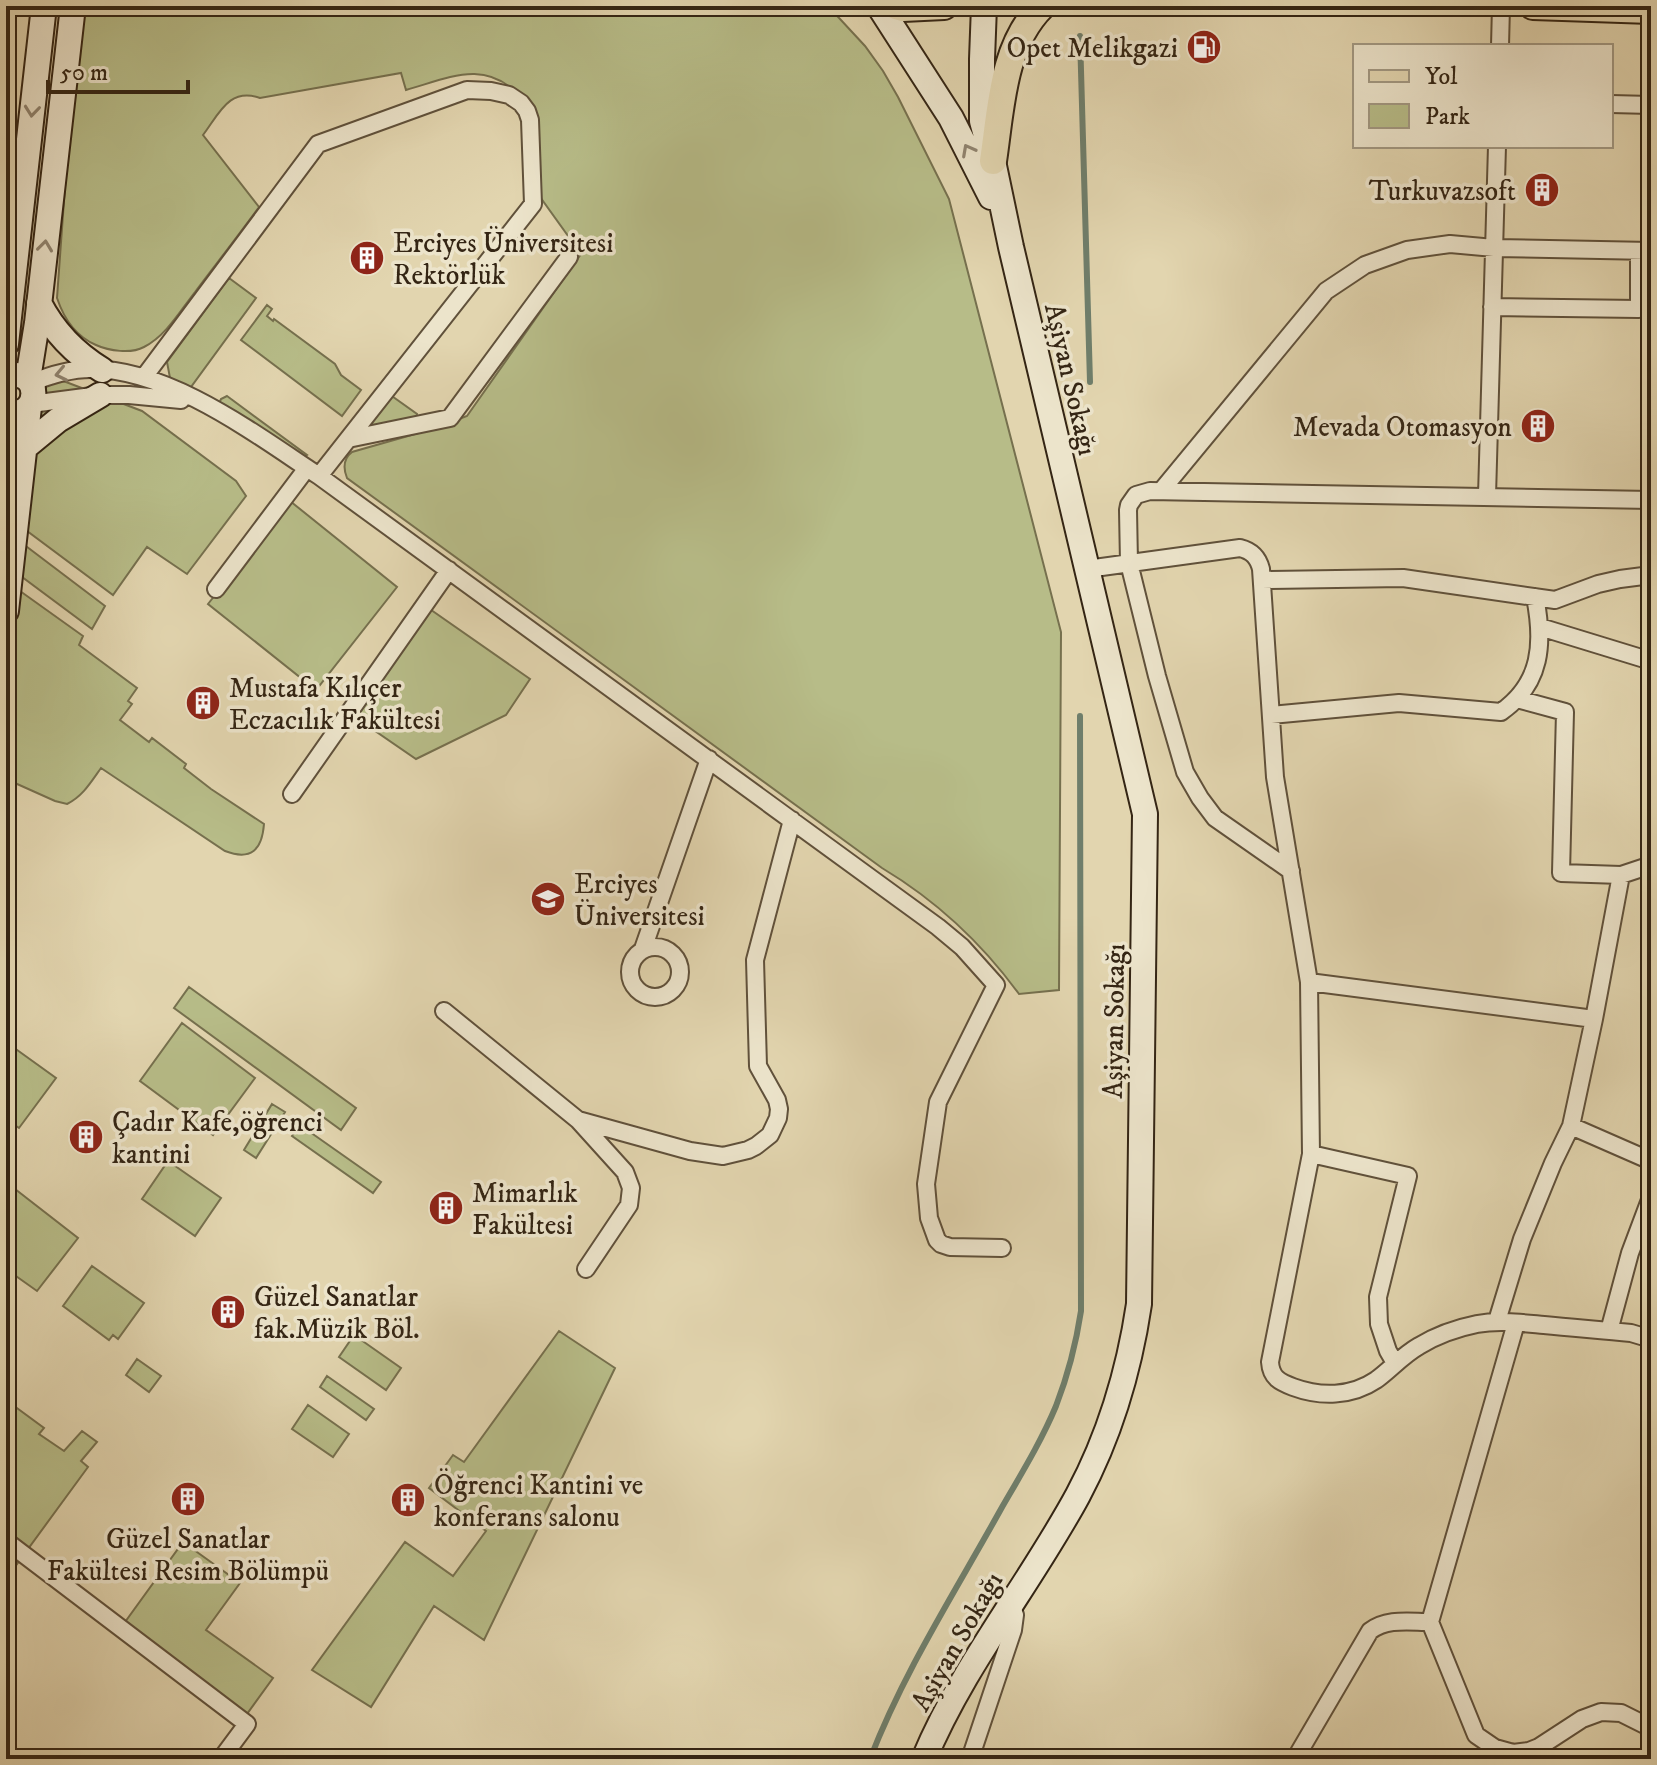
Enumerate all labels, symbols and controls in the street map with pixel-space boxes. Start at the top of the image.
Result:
fuel station icon: Opet Melikgazi [1185,28,1223,66]
place label: Opet Melikgazi [1006,31,1178,66]
scale bar [48,44,188,94]
legend [1353,44,1613,148]
text: 50 m [60,58,108,88]
text: Yol [1425,62,1458,92]
text: Park [1425,102,1470,132]
one-way arrow [23,105,40,118]
one-way arrow [963,144,978,159]
building icon: Turkuvazsoft [1523,171,1561,209]
place label: Turkuvazsoft [1369,174,1516,209]
place label: Erciyes Üniversitesi Rektörlük [393,226,613,293]
building icon: Erciyes Üniversitesi Rektörlük [348,239,386,277]
one-way arrow [37,240,54,253]
street label: Aşiyan Sokağı [1036,300,1105,459]
one-way arrow [55,364,68,381]
building icon: Mevada Otomasyon [1519,407,1557,445]
place label: Mevada Otomasyon [1293,410,1512,445]
place label: Mustafa Kılıçer Eczacılık Fakültesi [229,671,441,738]
building icon: Mustafa Kılıçer Eczacılık Fakültesi [184,684,222,722]
place label: Erciyes Üniversitesi [574,867,705,934]
school or university icon: Erciyes Üniversitesi [529,880,567,918]
street label: Aşiyan Sokağı [1096,943,1133,1099]
place label: Çadır Kafe,öğrenci kantini [112,1105,323,1172]
building icon: Çadır Kafe,öğrenci kantini [67,1118,105,1156]
place label: Mimarlık Fakültesi [472,1176,578,1243]
building icon: Mimarlık Fakültesi [427,1189,465,1227]
place label: Güzel Sanatlar fak.Müzik Böl. [254,1280,420,1347]
building icon: Güzel Sanatlar fak.Müzik Böl. [209,1293,247,1331]
place label: Öğrenci Kantini ve konferans salonu [434,1468,643,1535]
building icon: Güzel Sanatlar Fakültesi Resim Bölümpü [169,1480,207,1518]
building icon: Öğrenci Kantini ve konferans salonu [389,1481,427,1519]
place label: Güzel Sanatlar Fakültesi Resim Bölümpü [47,1522,329,1589]
street label: Aşiyan Sokağı [903,1566,1011,1718]

